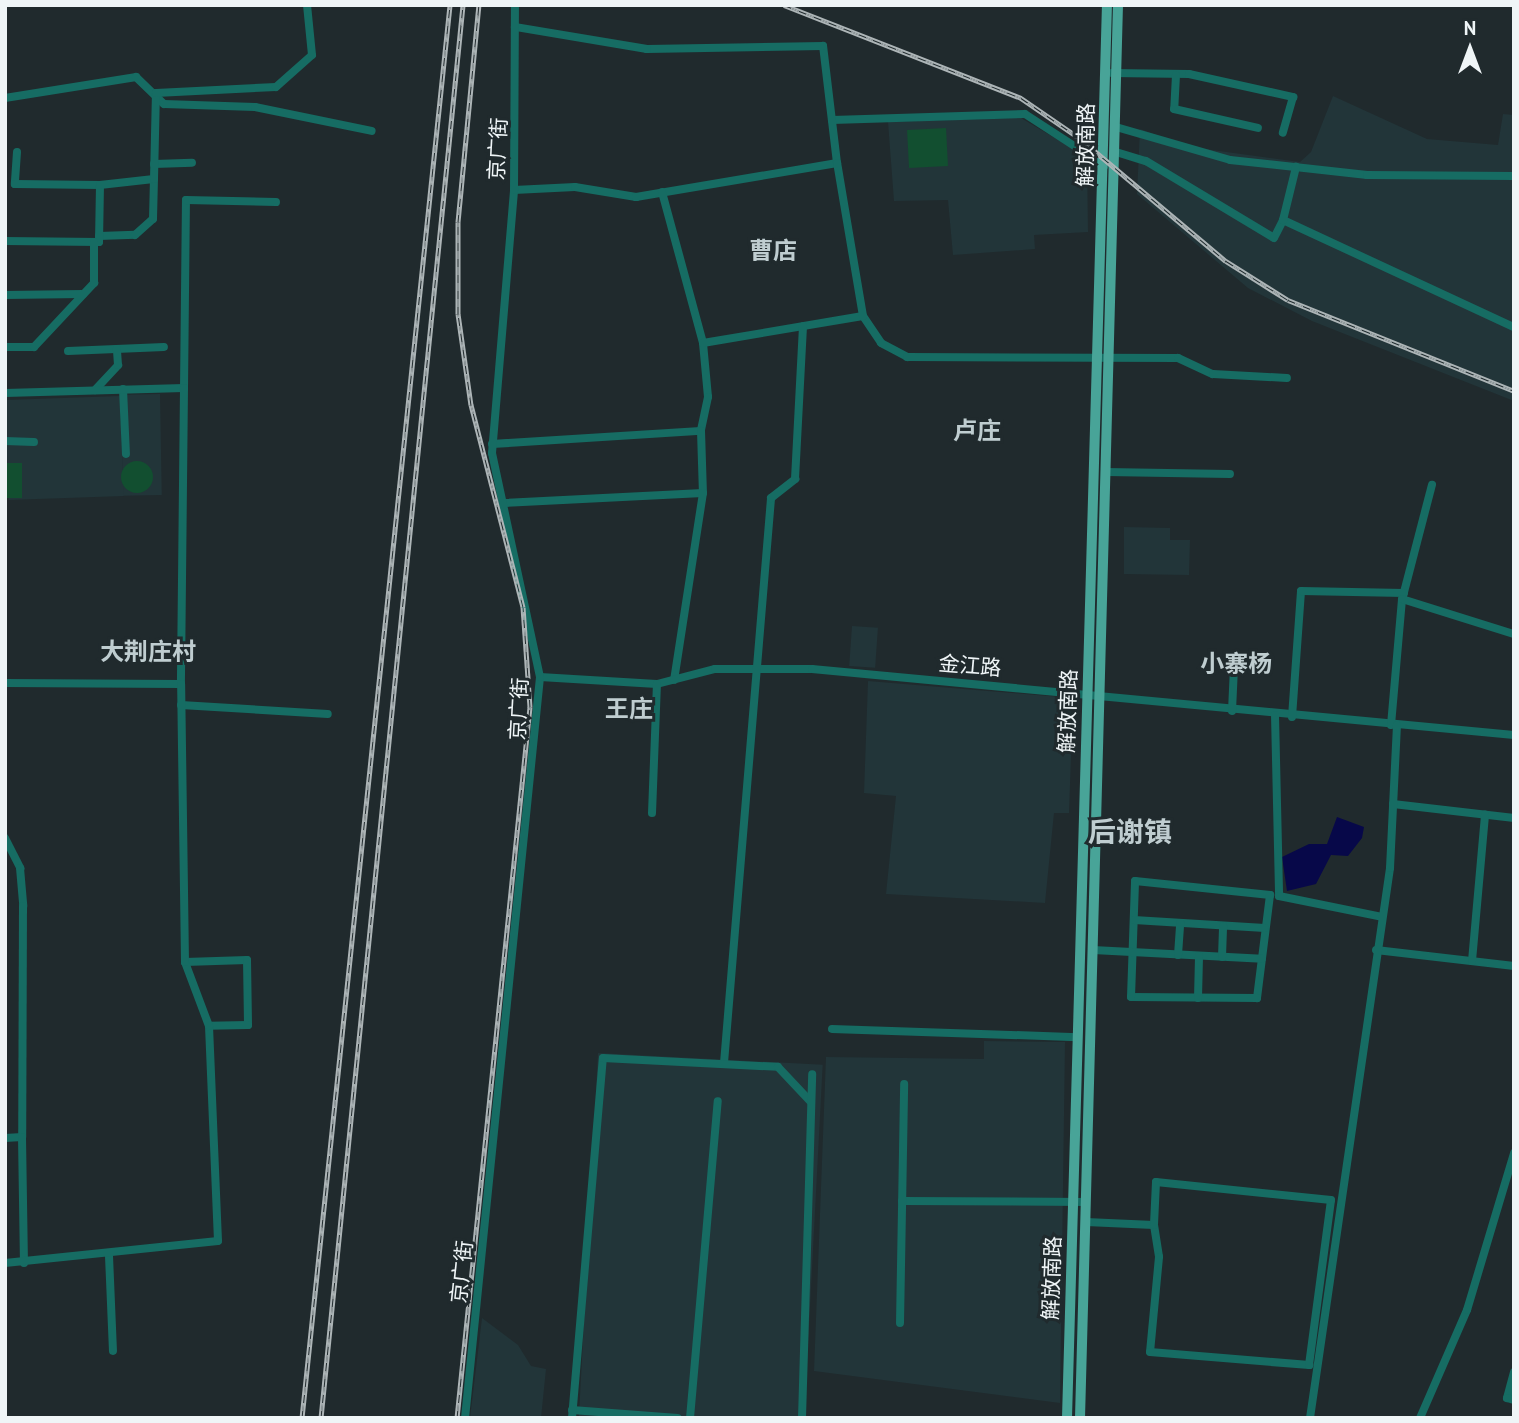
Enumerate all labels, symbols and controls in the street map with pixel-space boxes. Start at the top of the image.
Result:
north arrow [1435,14,1505,84]
text: N [1464,16,1476,40]
street label: 解放南路 [1073,103,1099,187]
street label: 京广街 [484,117,512,181]
district label: 曹店 [749,237,797,265]
district label: 卢庄 [953,417,1001,445]
district label: 大荆庄村 [100,638,196,666]
district label: 小寨杨 [1200,650,1272,678]
street label: 金江路 [938,651,1002,681]
street label: 解放南路 [1054,669,1082,753]
street label: 京广街 [505,677,533,741]
district label: 王庄 [605,695,653,723]
district label: 后谢镇 [1088,815,1172,849]
street label: 解放南路 [1038,1236,1066,1320]
street label: 京广街 [446,1239,478,1305]

